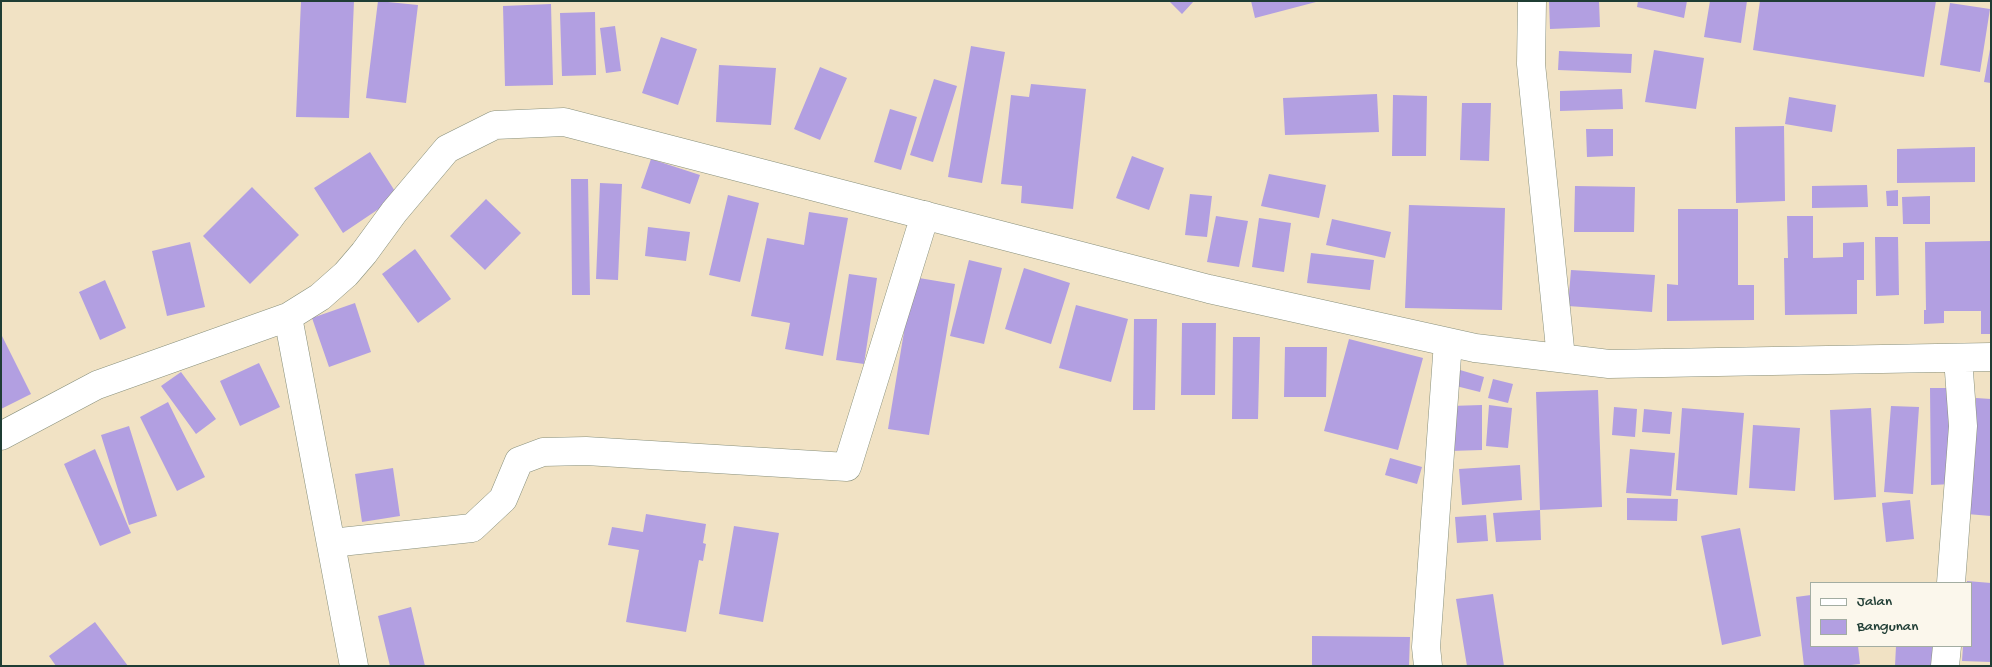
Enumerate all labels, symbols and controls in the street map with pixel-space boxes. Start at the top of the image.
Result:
legend [1810,582,1972,647]
text: Jalan [1857,593,1892,611]
text: Bangunan [1857,618,1918,636]

